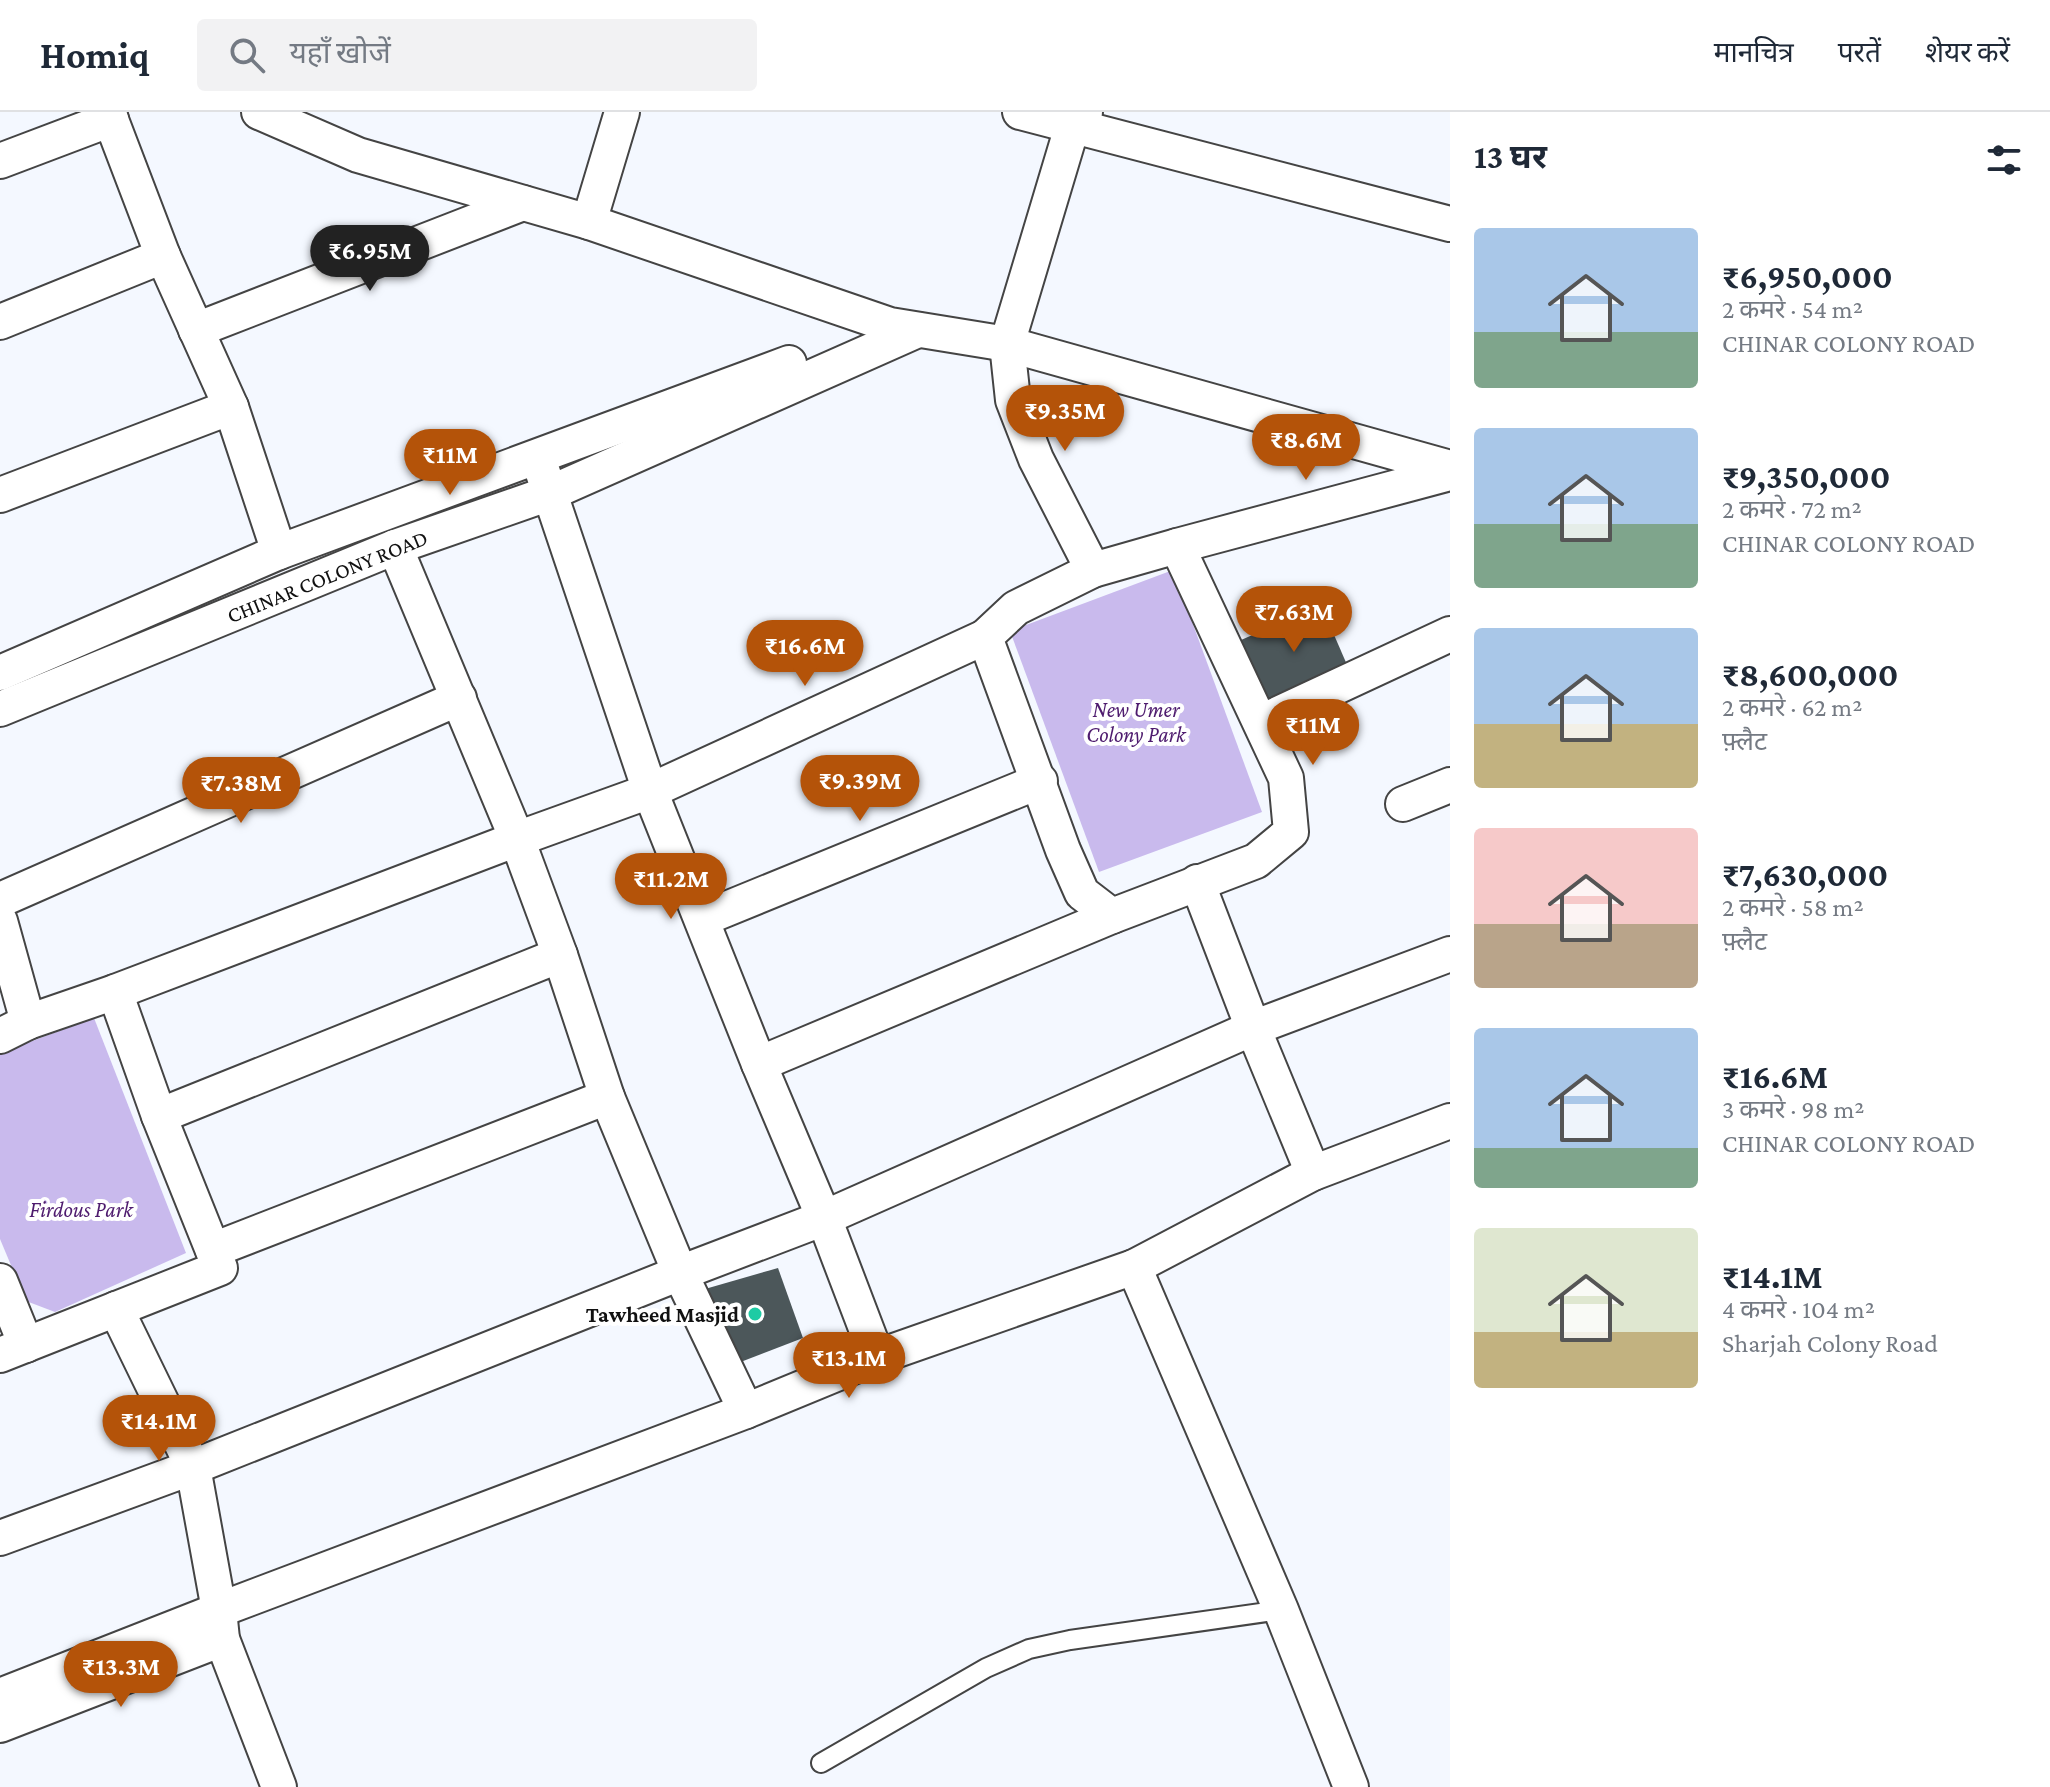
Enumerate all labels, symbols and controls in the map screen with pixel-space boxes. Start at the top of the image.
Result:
search box [197,19,757,91]
icon: search [225,33,269,77]
text: Homiq [40,34,149,76]
text: यहाँ खोजें [289,36,391,69]
text: मानचित्र [1714,37,1794,68]
text: परतें [1838,37,1881,68]
text: शेयर करें [1925,37,2010,68]
text: 13 घर [1474,138,1547,175]
icon: filters [1982,138,2026,182]
pin: ₹6.95M [305,225,435,293]
text: ₹6.95M [328,236,412,265]
text: ₹6,950,000 [1722,258,1893,295]
icon: home [1538,260,1634,356]
text: 2 कमरे · 54 m² [1722,295,1863,324]
text: CHINAR COLONY ROAD [1722,329,1975,358]
pin: ₹9.35M [1000,385,1130,453]
text: ₹9.35M [1024,396,1106,425]
pin: ₹8.6M [1250,414,1362,482]
text: ₹8.6M [1270,425,1342,454]
pin: ₹11M [403,429,497,497]
text: ₹11M [422,440,478,469]
text: ₹9,350,000 [1722,458,1890,495]
icon: home [1538,460,1634,556]
text: 2 कमरे · 72 m² [1722,495,1862,524]
street label: CHINAR COLONY ROAD [223,525,431,628]
text: CHINAR COLONY ROAD [1722,529,1975,558]
pin: ₹7.63M [1229,586,1359,654]
text: ₹7.63M [1254,597,1334,626]
pin: ₹16.6M [740,620,870,688]
text: ₹16.6M [764,631,846,660]
text: ₹8,600,000 [1722,656,1898,693]
icon: home [1538,660,1634,756]
text: 2 कमरे · 62 m² [1722,693,1862,722]
park label: New Umer Colony Park [1086,697,1187,747]
pin: ₹11M [1266,699,1360,767]
text: ₹11M [1285,710,1341,739]
text: फ़्लैट [1722,727,1767,756]
pin: ₹9.39M [795,755,925,823]
pin: ₹7.38M [176,757,306,825]
text: ₹9.39M [818,766,902,795]
text: ₹7.38M [200,768,282,797]
pin: ₹11.2M [606,853,736,921]
text: ₹7,630,000 [1722,856,1888,893]
icon: home [1538,860,1634,956]
text: ₹11.2M [633,864,709,893]
text: 2 कमरे · 58 m² [1722,893,1864,922]
text: फ़्लैट [1722,927,1767,956]
text: ₹16.6M [1722,1058,1828,1095]
icon: home [1538,1060,1634,1156]
text: 3 कमरे · 98 m² [1722,1095,1864,1124]
text: CHINAR COLONY ROAD [1722,1129,1975,1158]
park label: Firdous Park [29,1197,134,1222]
text: ₹14.1M [1722,1258,1823,1295]
icon: home [1538,1260,1634,1356]
text: 4 कमरे · 104 m² [1722,1295,1875,1324]
place label: Tawheed Masjid [586,1302,739,1327]
marker: Tawheed Masjid [746,1305,764,1323]
text: Sharjah Colony Road [1722,1329,1938,1358]
pin: ₹13.1M [784,1332,914,1400]
text: ₹13.1M [811,1343,887,1372]
pin: ₹14.1M [94,1395,224,1463]
text: ₹14.1M [121,1406,197,1435]
pin: ₹13.3M [56,1641,186,1709]
text: ₹13.3M [82,1652,160,1681]

